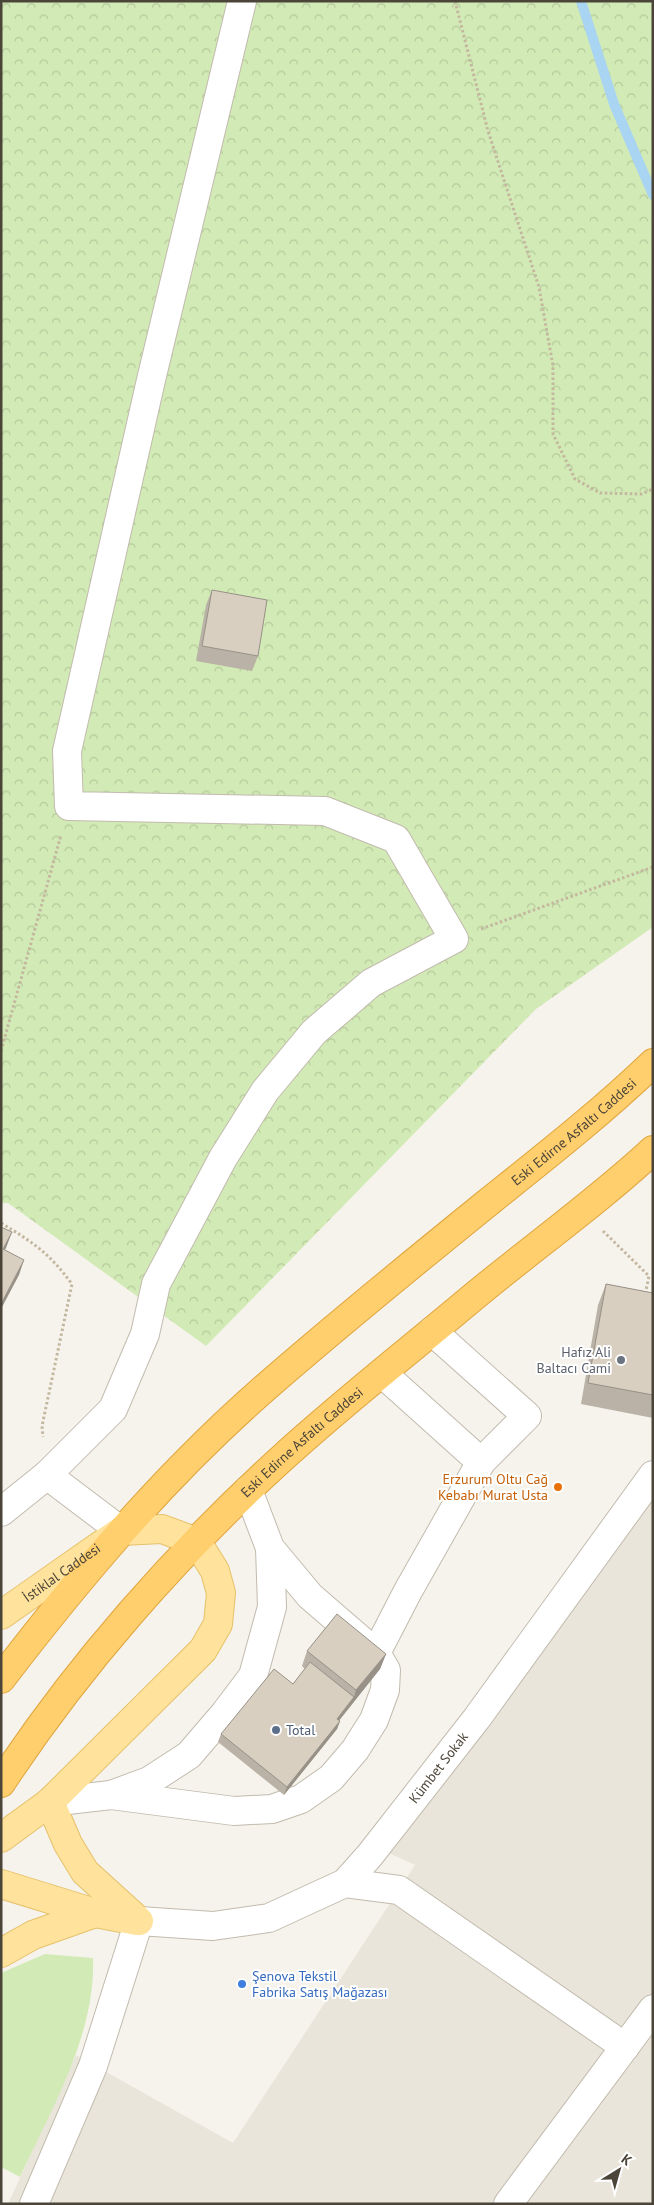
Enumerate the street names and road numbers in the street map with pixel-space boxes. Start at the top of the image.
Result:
street label: Eski Edirne Asfaltı Caddesi [508,1074,640,1189]
street label: Eski Edirne Asfaltı Caddesi [237,1383,367,1501]
street label: İstiklal Caddesi [19,1539,104,1606]
street label: Kümbet Sokak [405,1728,472,1807]

